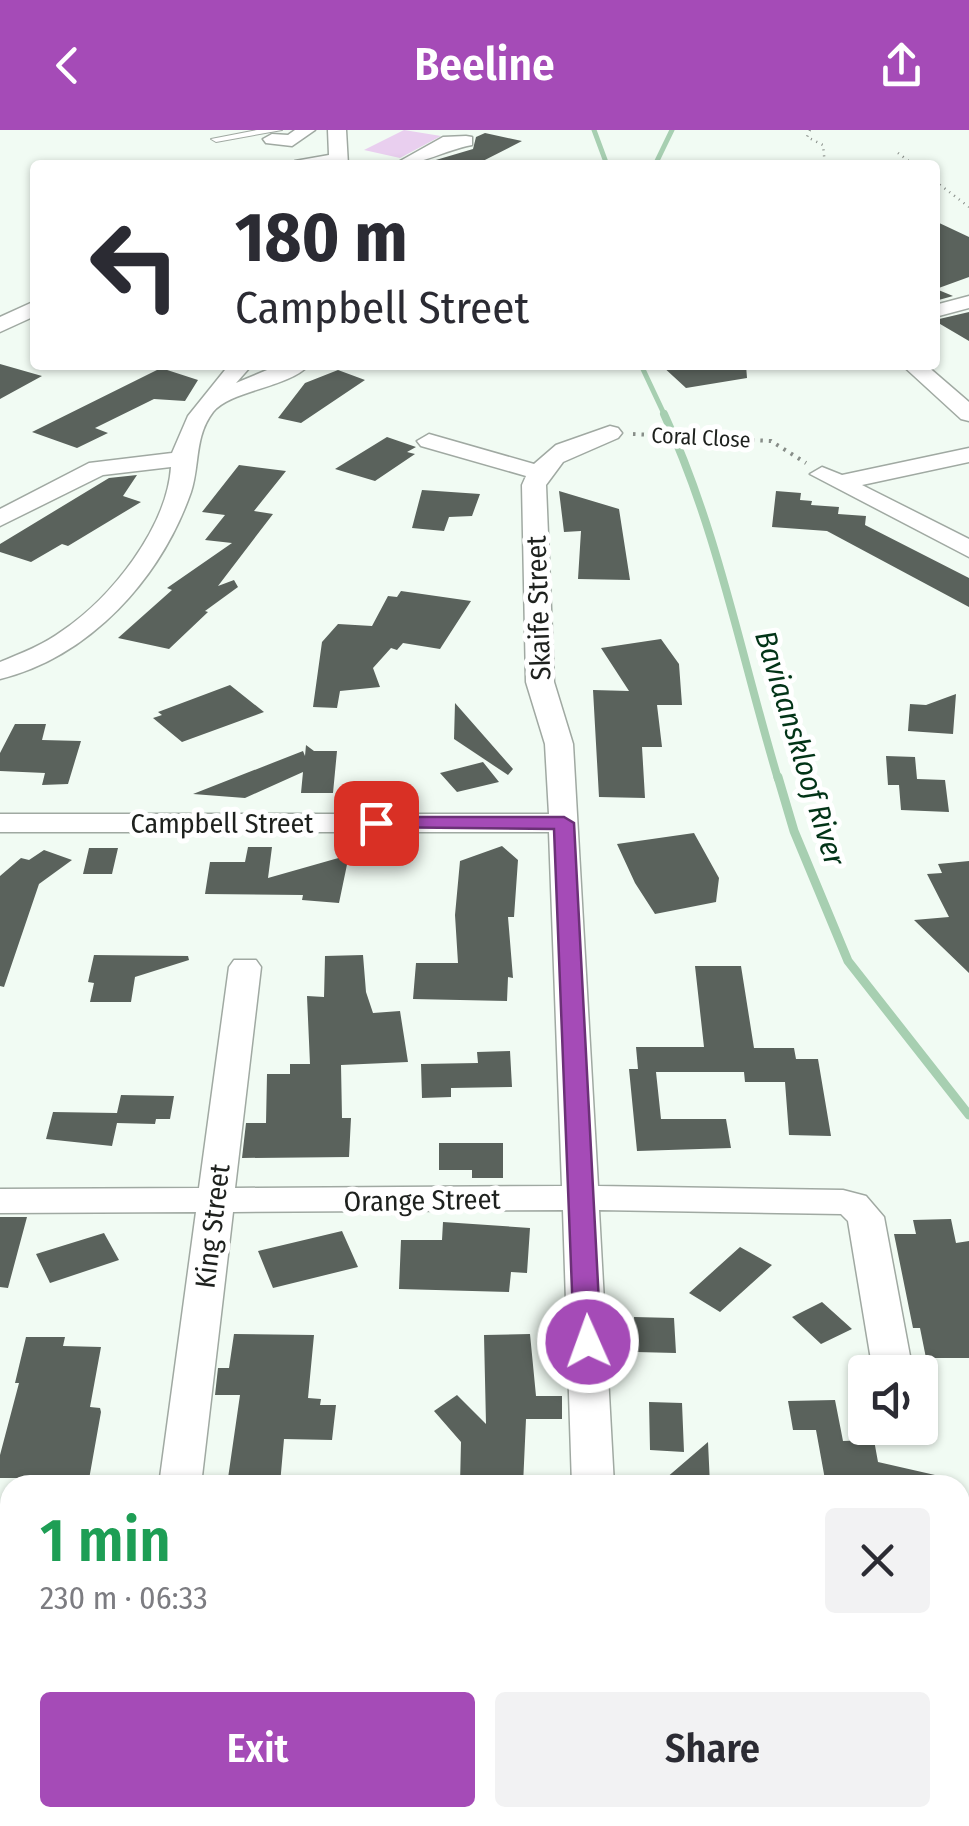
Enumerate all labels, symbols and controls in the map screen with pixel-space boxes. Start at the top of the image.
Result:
icon: back [40,38,95,93]
text: Beeline [414,38,555,92]
icon: share [874,38,929,93]
text: 180 m [235,196,408,280]
icon: left [70,200,200,330]
text: Campbell Street [235,281,529,335]
street label: Coral Close [651,421,751,454]
street label: Skaife Street [519,534,558,681]
water label: Baviaanskloof River [747,626,853,871]
pin [334,781,419,866]
icon: arrive [349,796,404,851]
street label: Campbell Street [130,807,314,840]
street label: King Street [188,1161,237,1290]
street label: Orange Street [343,1183,502,1218]
position arrow [536,1290,640,1394]
map controls [848,1355,938,1445]
button: sound [848,1355,938,1445]
text: 1 min [40,1505,171,1577]
button: close [825,1508,930,1613]
text: 230 m · 06:33 [40,1579,208,1617]
button: Exit [40,1692,475,1807]
button: Share [495,1692,930,1807]

